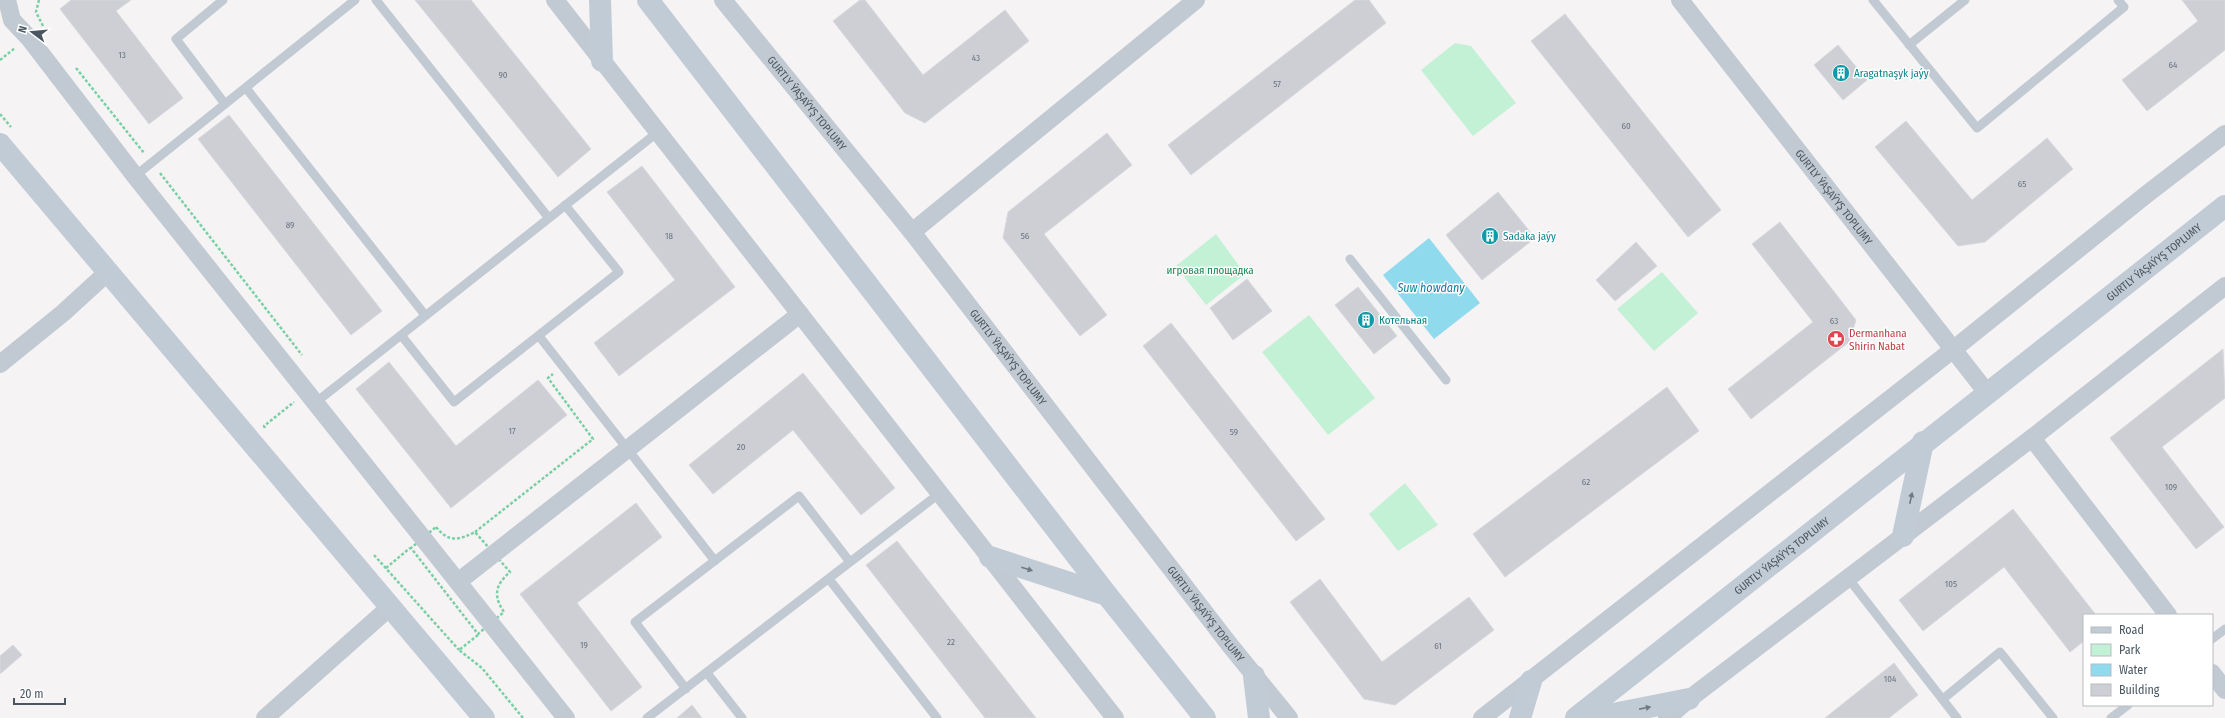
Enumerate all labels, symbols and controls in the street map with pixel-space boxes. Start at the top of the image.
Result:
north arrow [12,12,52,52]
text: N [16,24,30,34]
house number: 13 [118,50,126,60]
house number: 43 [972,53,980,63]
street label: GURTLY ÝAŞAÝYŞ TOPLUMY [764,54,849,153]
house number: 64 [2169,60,2178,70]
building icon: Aragatnaşyk jaýy [1831,63,1851,83]
place label: Aragatnaşyk jaýy [1854,67,1929,80]
house number: 90 [498,70,508,80]
house number: 57 [1273,79,1281,89]
house number: 60 [1621,121,1631,131]
street label: GURTLY ÝAŞAÝYŞ TOPLUMY [1792,147,1875,248]
house number: 65 [2018,179,2026,189]
house number: 89 [286,220,294,230]
street label: GURTLY ÝAŞAÝYŞ TOPLUMY [2104,221,2205,304]
building icon: Sadaka jaýy [1480,226,1500,246]
place label: Sadaka jaýy [1503,230,1556,243]
house number: 18 [665,231,674,241]
house number: 56 [1021,231,1030,241]
park label: игровая площадка [1166,264,1254,277]
water label: Suw howdany [1396,281,1465,295]
street label: GURTLY ÝAŞAÝYŞ TOPLUMY [967,307,1049,408]
building icon: Котельная [1356,310,1376,330]
place label: Котельная [1379,314,1427,327]
house number: 63 [1830,316,1838,326]
place label: Dermanhana Shirin Nabat [1849,327,1907,353]
pharmacy icon: Dermanhana Shirin Nabat [1826,329,1846,349]
house number: 17 [508,426,516,436]
house number: 59 [1230,427,1238,437]
house number: 20 [737,442,746,452]
house number: 62 [1582,477,1590,487]
house number: 109 [2165,482,2177,492]
one-way arrow [1909,492,1915,504]
street label: GURTLY ÝAŞAÝYŞ TOPLUMY [1732,514,1833,598]
street label: GURTLY ÝAŞAÝYŞ TOPLUMY [1164,564,1247,665]
one-way arrow [1021,567,1033,573]
house number: 105 [1945,579,1957,589]
legend [2083,614,2213,706]
text: Road [2119,623,2144,637]
house number: 22 [947,637,955,647]
house number: 19 [580,640,588,650]
house number: 61 [1434,641,1442,651]
text: Park [2119,643,2141,657]
text: Water [2119,663,2148,677]
house number: 104 [1884,674,1897,684]
scale bar [14,680,65,706]
text: Building [2119,683,2160,697]
text: 20 m [20,687,44,701]
one-way arrow [1639,704,1651,710]

